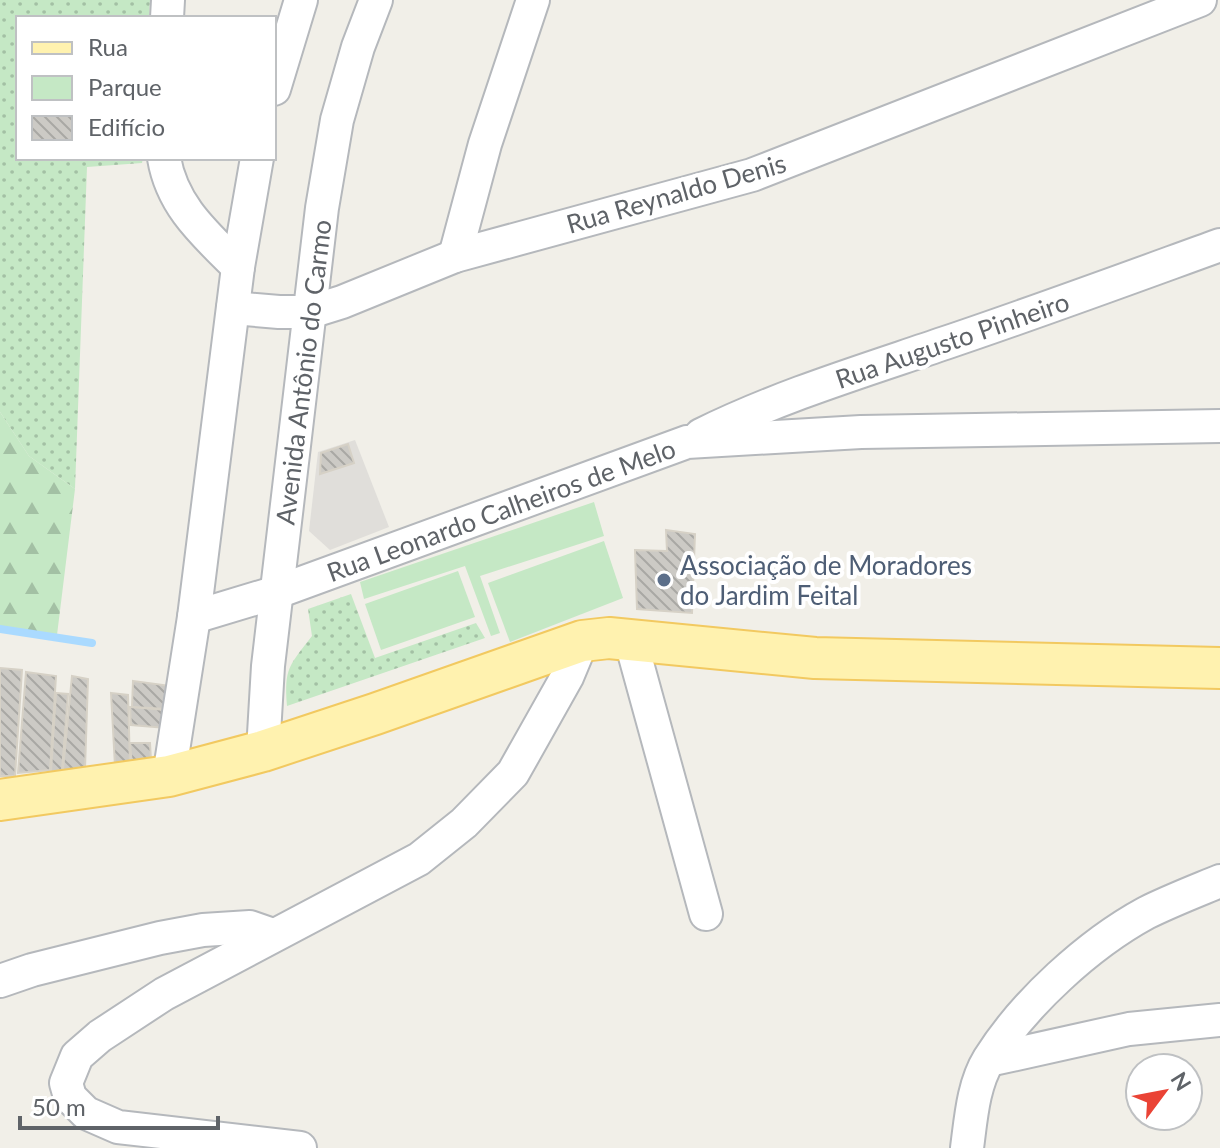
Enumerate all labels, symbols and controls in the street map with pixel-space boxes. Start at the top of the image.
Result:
legend [16,16,276,160]
text: Rua [88,32,128,61]
text: Parque [88,72,162,101]
text: Edifício [88,112,165,141]
street label: Rua Reynaldo Denis [563,146,789,240]
street label: Avenida Antônio do Carmo [268,218,338,526]
street label: Rua Augusto Pinheiro [831,285,1073,395]
street label: Rua Leonardo Calheiros de Melo [322,432,680,588]
place label: Associação de Moradores do Jardim Feital [680,549,972,611]
marker: Associação de Moradores do Jardim Feital [655,571,673,589]
north arrow [1124,1052,1204,1132]
text: N [1165,1067,1197,1095]
scale bar [20,1080,218,1130]
text: 50 m [32,1092,86,1121]

